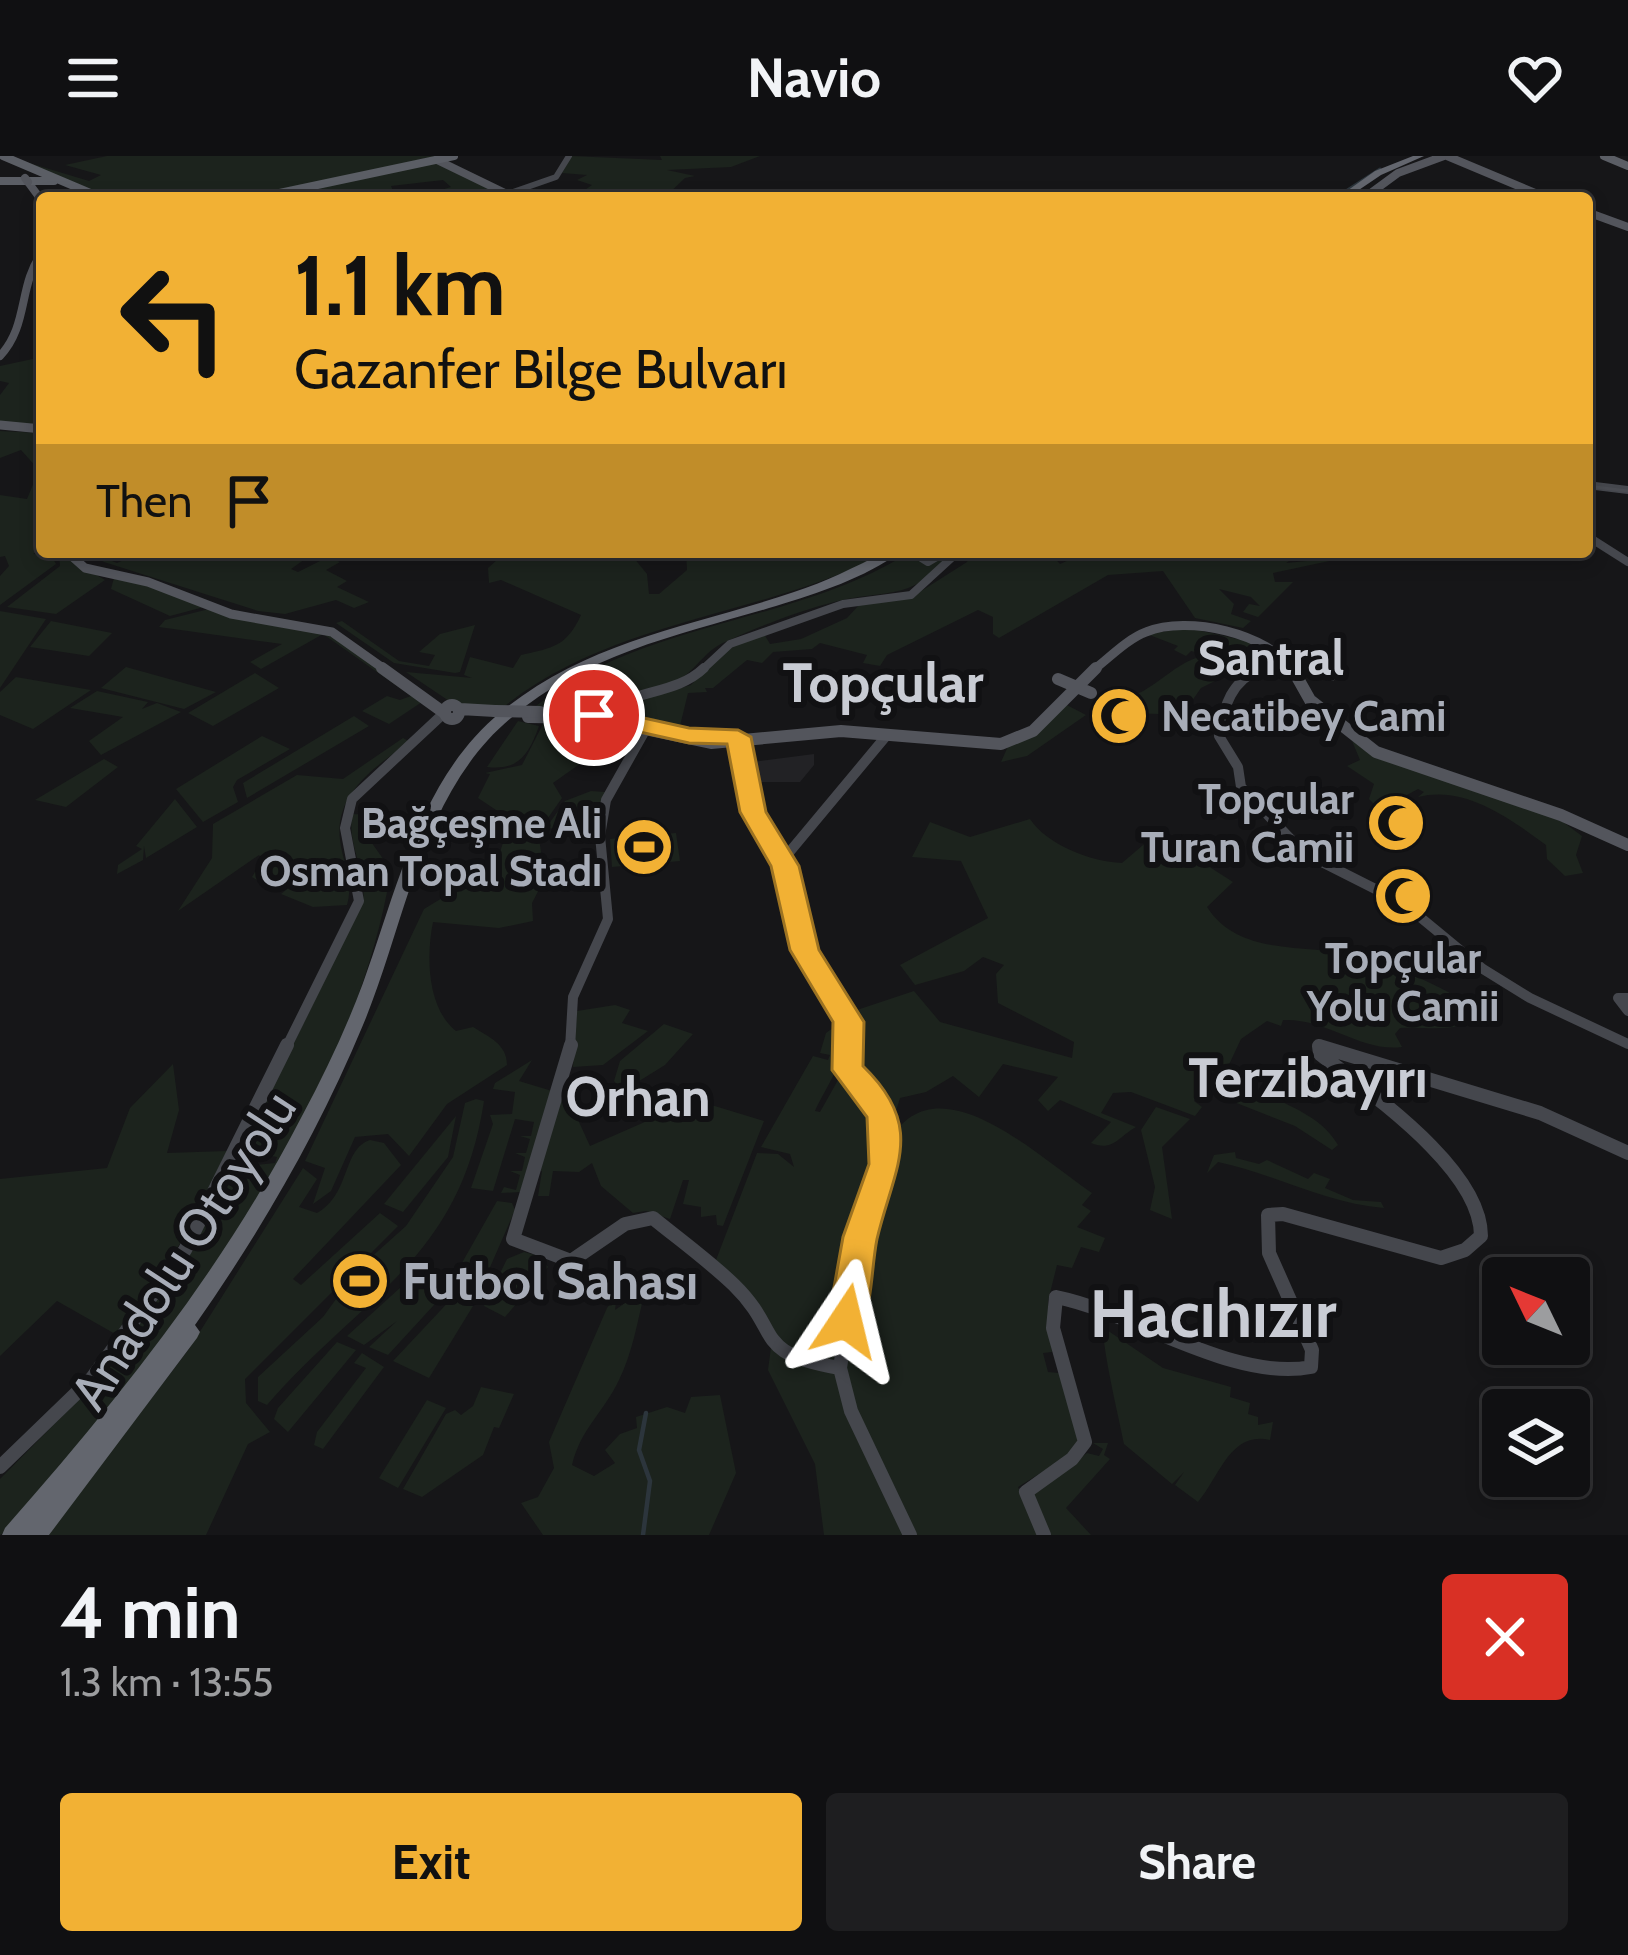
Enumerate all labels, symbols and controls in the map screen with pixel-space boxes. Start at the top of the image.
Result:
icon: menu [60,45,126,111]
text: Navio [747,45,881,111]
icon: heart [1502,45,1568,111]
text: 1.1 km [294,234,506,336]
icon: left [96,240,252,396]
text: Gazanfer Bilge Bulvarı [294,336,788,402]
icon: arrive [216,468,282,534]
text: Then [96,474,192,528]
district label: Santral [1198,629,1344,687]
district label: Topçular [783,650,984,716]
pin [543,664,645,766]
icon: arrive [561,682,627,748]
mosque icon: Necatibey Cami [1088,685,1150,747]
place label: Necatibey Cami [1161,690,1446,742]
place label: Topçular Turan Camii [1141,773,1354,873]
mosque icon: Topçular Turan Camii [1365,792,1427,854]
place label: Bağçeşme Ali Osman Topal Stadı [260,797,602,897]
sports icon: Bağçeşme Ali Osman Topal Stadı [613,816,675,878]
mosque icon: Topçular Yolu Camii [1372,865,1434,927]
place label: Topçular Yolu Camii [1306,932,1499,1032]
district label: Terzibayırı [1188,1045,1428,1111]
district label: Orhan [566,1064,710,1130]
street label: Anadolu Otoyolu [57,1079,309,1421]
sports icon: Futbol Sahası [329,1250,391,1312]
place label: Futbol Sahası [402,1250,698,1312]
north arrow [1482,1257,1590,1365]
map controls [1482,1257,1590,1497]
position arrow [783,1258,909,1384]
district label: Hacıhızır [1089,1273,1337,1354]
button: layers [1482,1389,1590,1497]
text: 4 min [60,1569,241,1656]
button: close [1442,1574,1568,1700]
text: 1.3 km · 13:55 [60,1658,273,1706]
button: Exit [60,1793,802,1931]
button: Share [826,1793,1568,1931]

